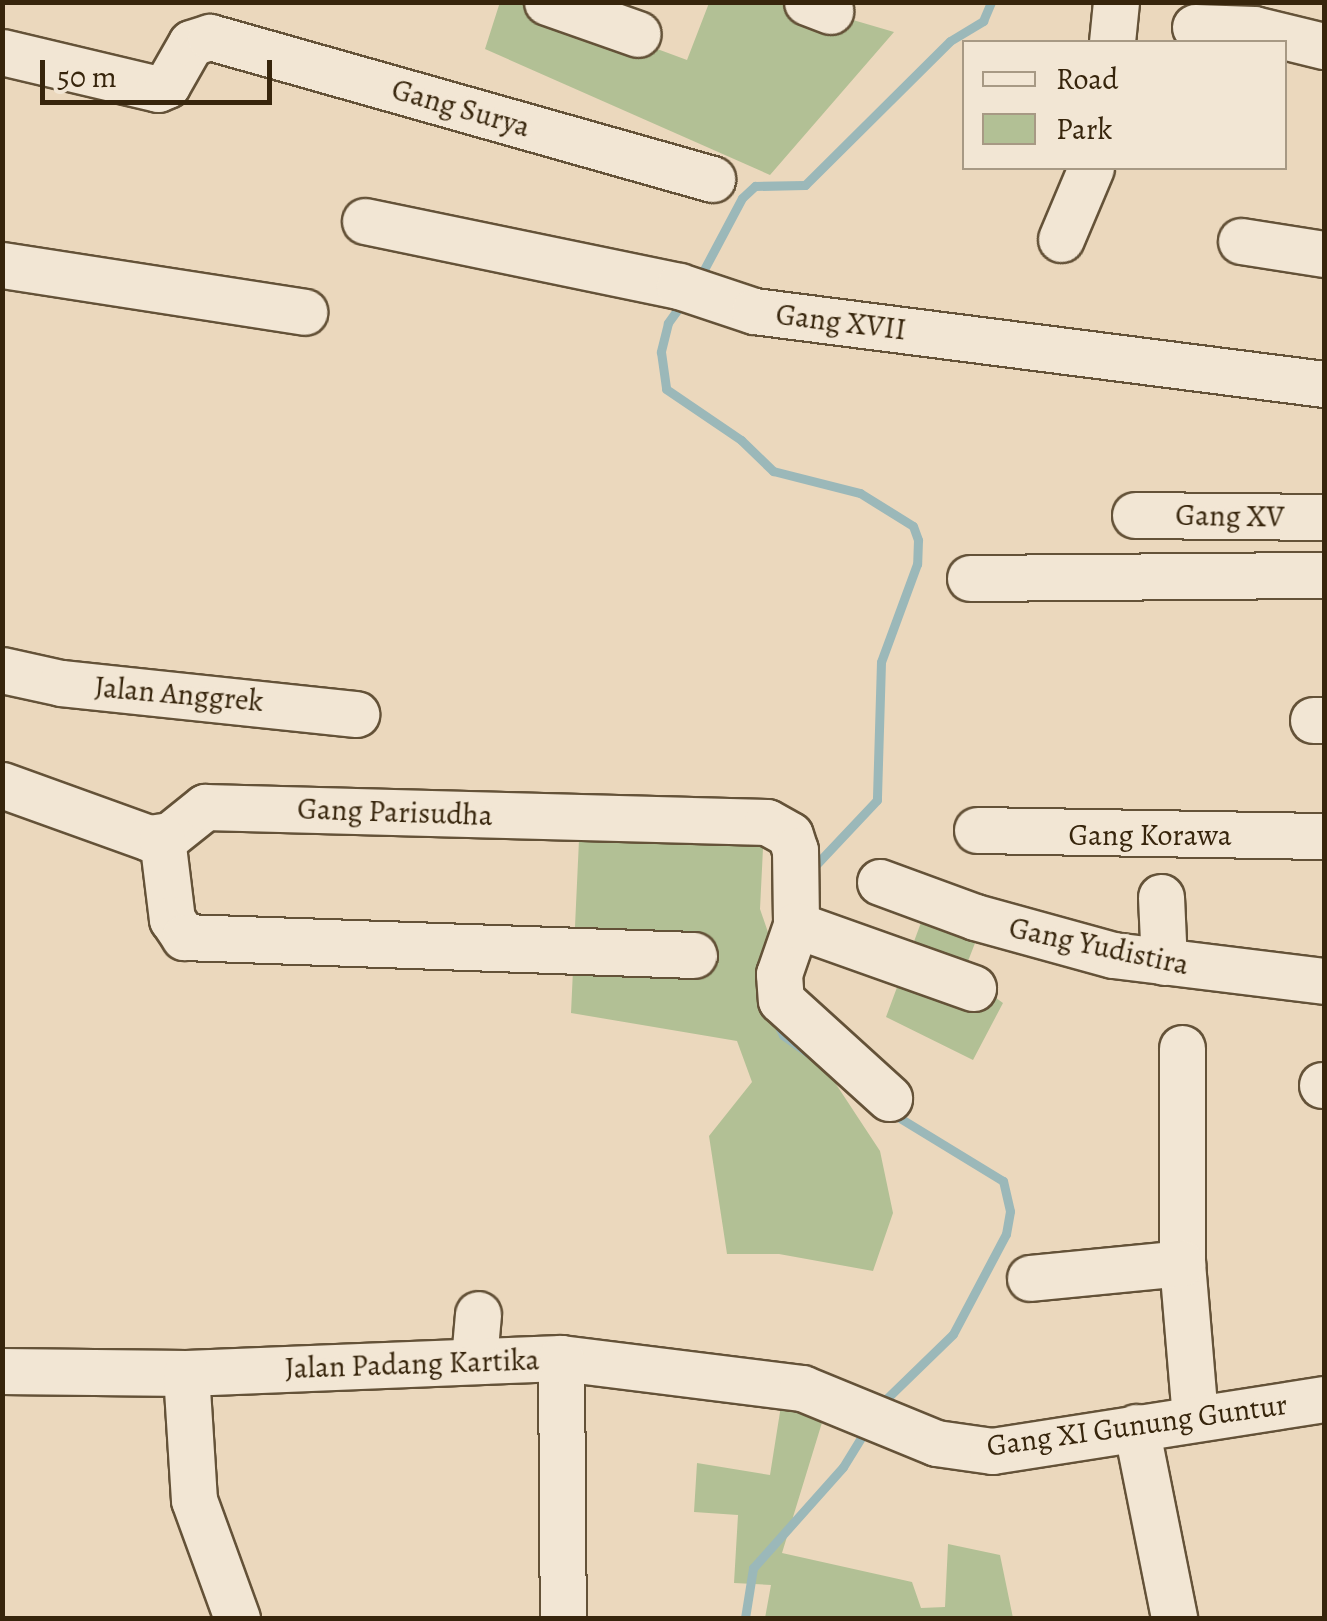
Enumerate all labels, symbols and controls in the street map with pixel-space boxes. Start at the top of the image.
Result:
scale bar [45,40,278,102]
legend [962,40,1287,170]
text: 50 m [57,57,117,97]
text: Road [1056,59,1118,99]
street label: Gang Surya [388,71,534,145]
text: Park [1056,109,1112,149]
street label: Gang XVII [774,296,908,348]
street label: Gang XV [1175,497,1285,535]
street label: Jalan Anggrek [93,669,265,719]
street label: Gang Parisudha [297,791,493,833]
street label: Gang Korawa [1068,817,1232,853]
street label: Gang Yudistira [1006,909,1192,983]
street label: Jalan Padang Kartika [284,1342,540,1386]
street label: Gang XI Gunung Guntur [984,1386,1290,1464]

